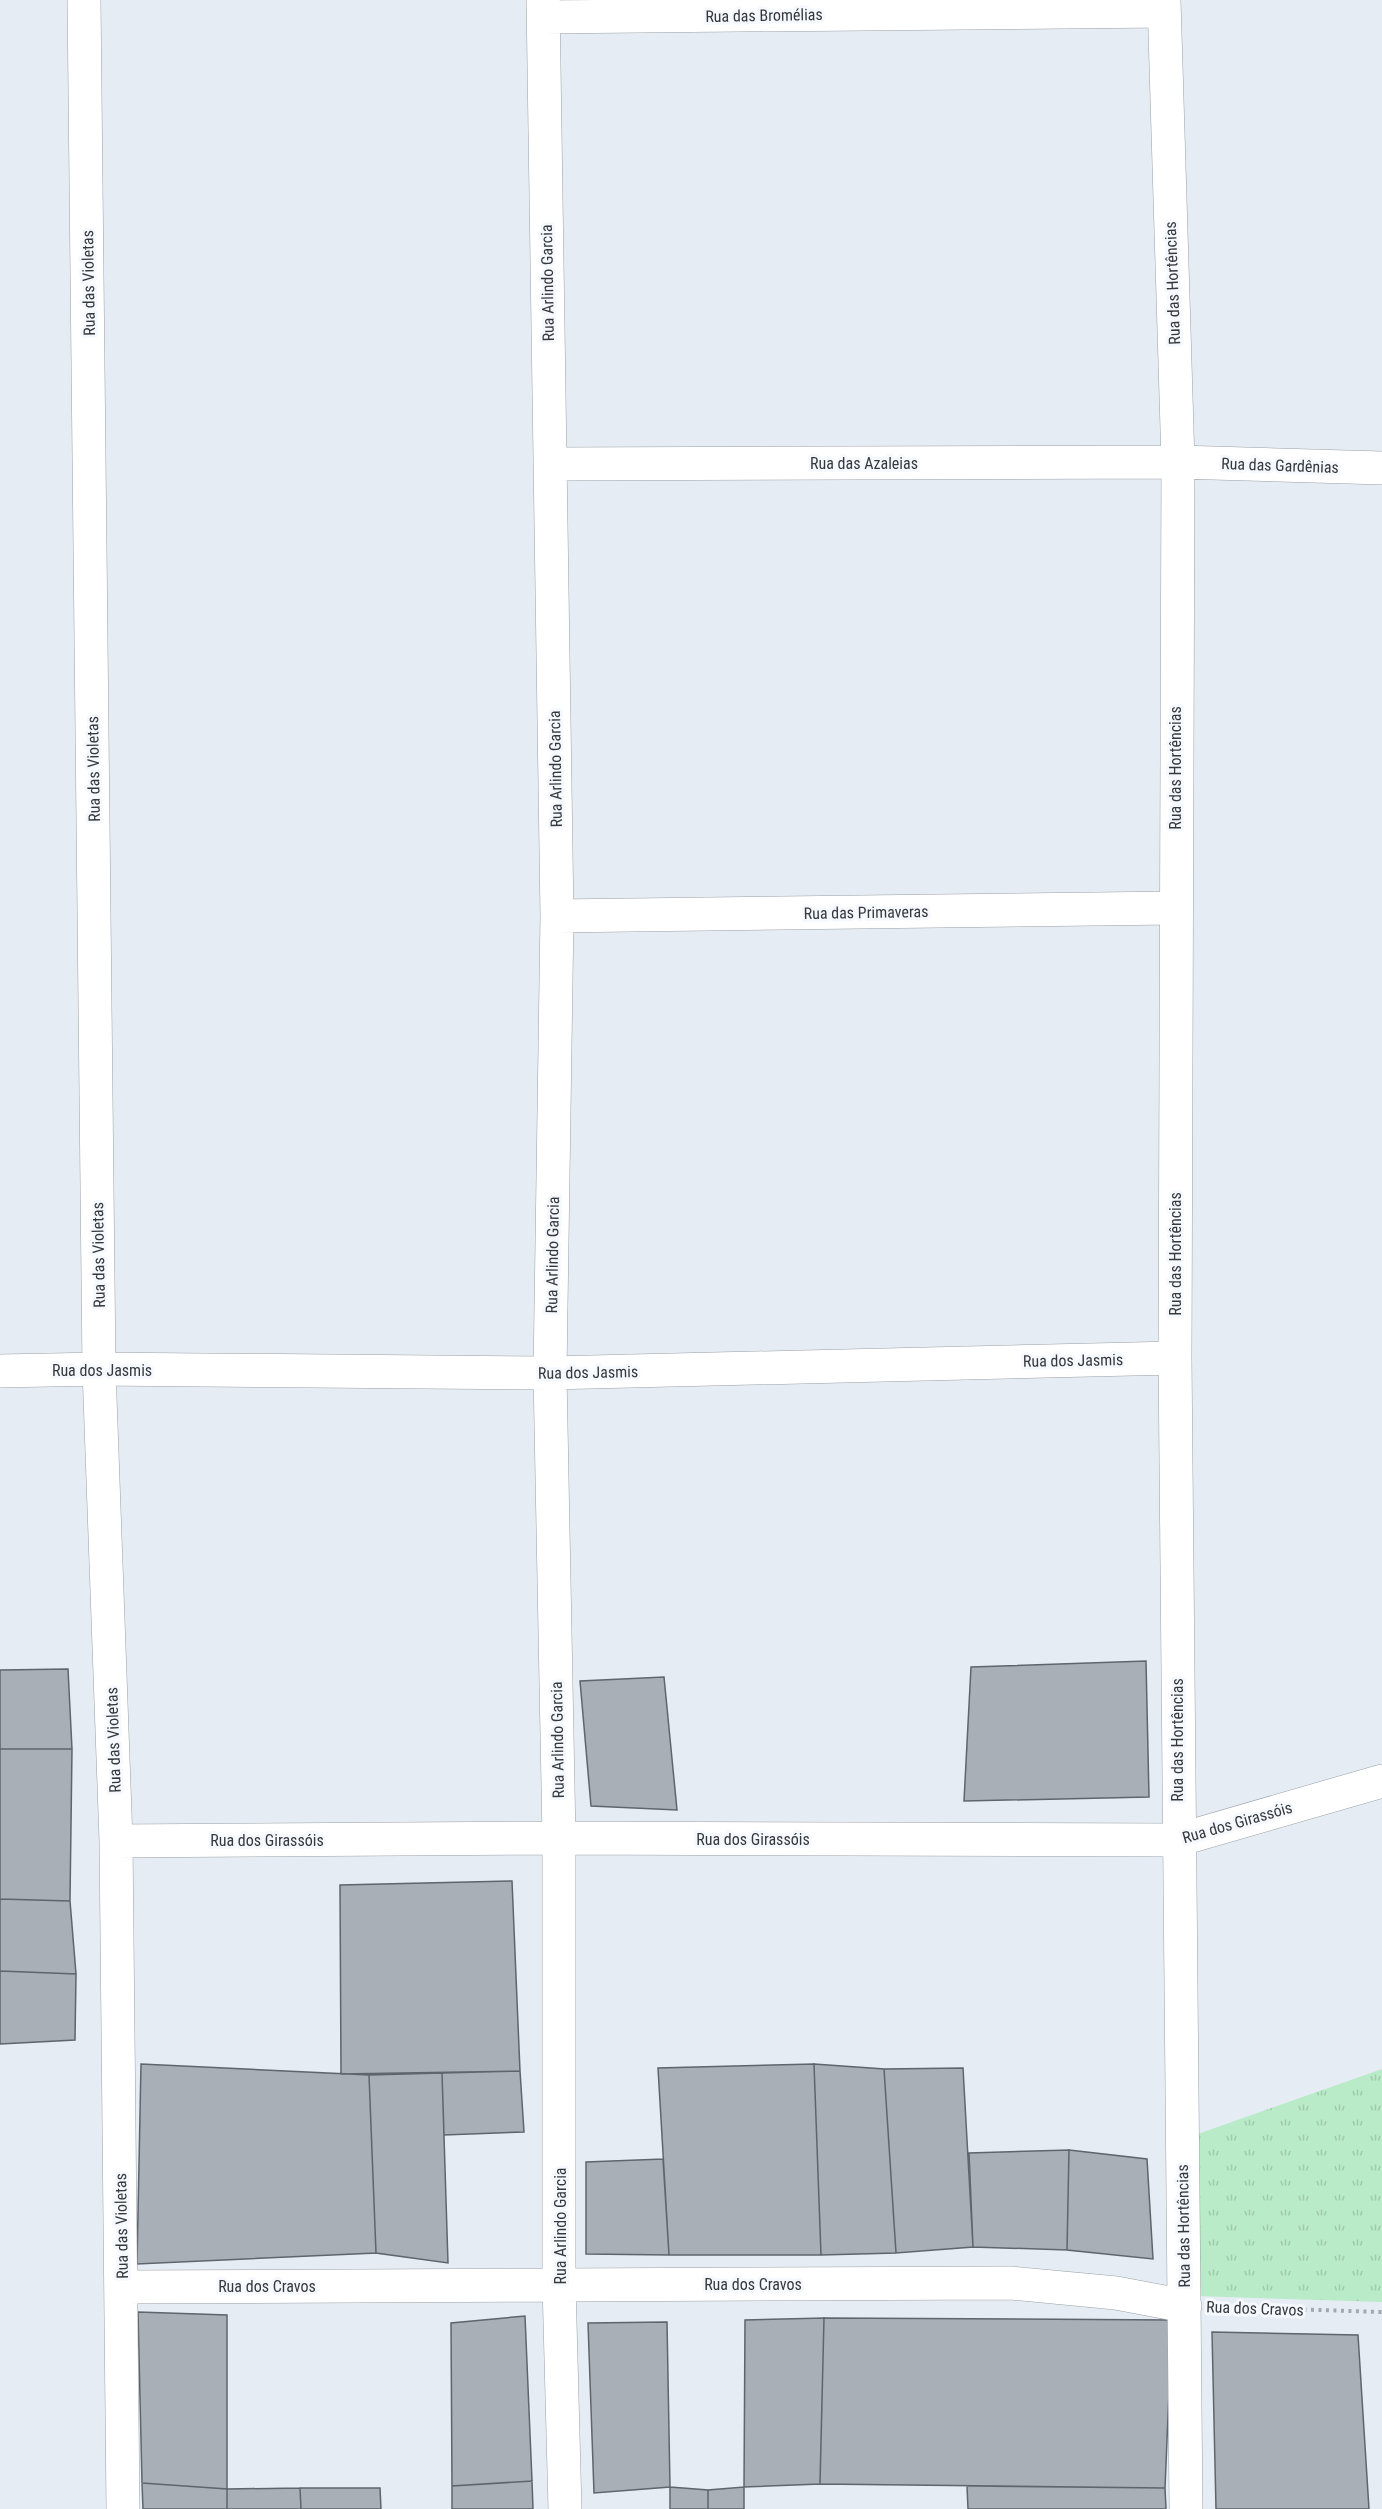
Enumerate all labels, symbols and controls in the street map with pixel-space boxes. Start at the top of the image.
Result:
street label: Rua das Bromélias [705,5,823,26]
street label: Rua das Hortências [1161,221,1184,345]
street label: Rua Arlindo Garcia [537,224,558,342]
street label: Rua das Violetas [78,230,99,336]
street label: Rua das Azaleias [810,454,918,473]
street label: Rua das Gardênias [1221,454,1339,477]
street label: Rua das Hortências [1166,706,1185,830]
street label: Rua Arlindo Garcia [545,710,566,828]
street label: Rua das Violetas [83,716,104,822]
street label: Rua das Primaveras [803,902,929,923]
street label: Rua das Hortências [1166,1192,1185,1316]
street label: Rua Arlindo Garcia [542,1196,563,1314]
street label: Rua das Violetas [88,1202,109,1308]
street label: Rua dos Jasmis [1023,1350,1123,1371]
street label: Rua dos Jasmis [52,1361,152,1380]
street label: Rua dos Jasmis [538,1362,638,1383]
street label: Rua das Hortências [1168,1678,1187,1802]
street label: Rua Arlindo Garcia [547,1681,568,1799]
street label: Rua das Violetas [102,1687,125,1793]
street label: Rua dos Girassóis [1180,1798,1294,1847]
street label: Rua dos Girassóis [696,1830,810,1849]
street label: Rua dos Girassóis [210,1831,324,1850]
street label: Rua das Hortências [1173,2164,1194,2288]
street label: Rua Arlindo Garcia [551,2168,570,2284]
street label: Rua das Violetas [111,2173,132,2279]
street label: Rua dos Cravos [704,2275,802,2294]
street label: Rua dos Cravos [218,2277,316,2296]
street label: Rua dos Cravos [1206,2297,1304,2320]

